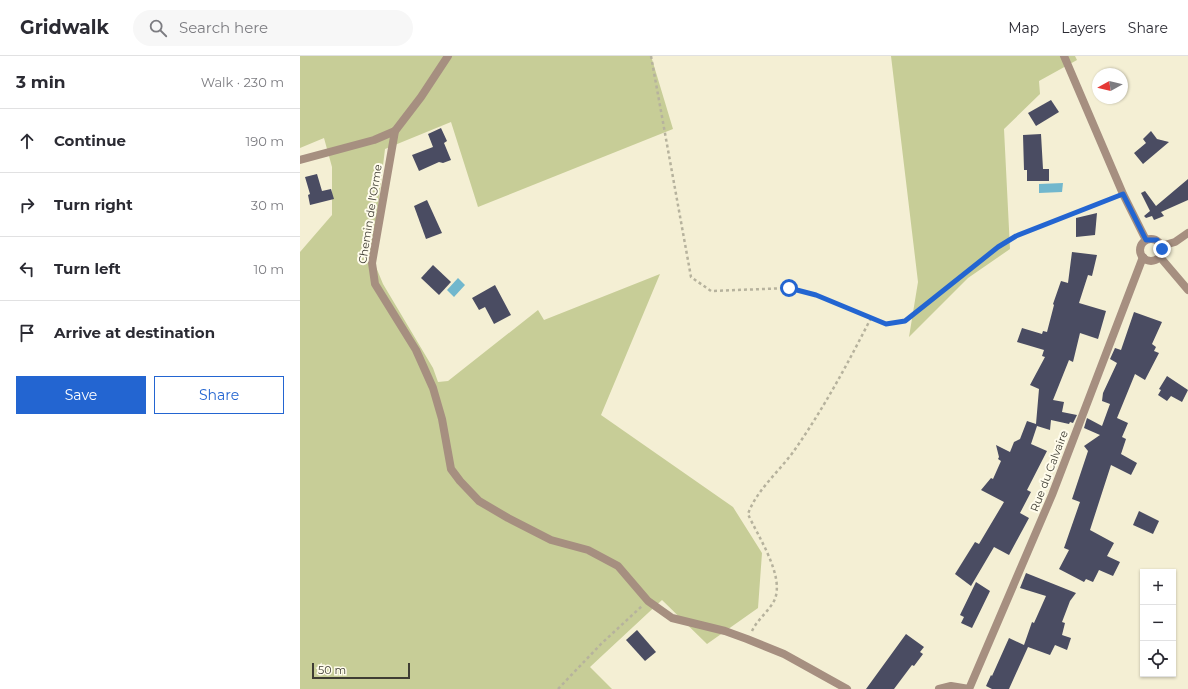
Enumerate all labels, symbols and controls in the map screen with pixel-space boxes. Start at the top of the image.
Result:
search box [133,10,413,46]
text: Gridwalk [20,16,109,39]
icon: search [147,17,169,39]
text: Search here [179,18,268,37]
text: Map [1008,19,1039,37]
text: Layers [1061,19,1106,37]
text: Share [1128,19,1168,37]
north arrow [1092,68,1128,104]
text: 3 min [16,72,66,92]
text: Walk · 230 m [201,74,284,90]
icon: ahead [16,130,38,152]
text: Continue [54,131,126,150]
text: 190 m [246,133,284,149]
street label: Chemin de l'Orme [355,163,385,265]
icon: right [16,194,38,216]
text: Turn right [54,195,133,214]
text: 30 m [251,197,284,213]
route end [1153,240,1171,258]
icon: left [16,258,38,280]
text: Turn left [54,259,121,278]
text: 10 m [254,261,284,277]
route start [780,279,798,297]
icon: arrive [16,322,38,344]
text: Arrive at destination [54,323,215,342]
button: Save [16,376,146,414]
button: Share [154,376,284,414]
street label: Rue du Calvaire [1027,428,1071,514]
map controls [1140,569,1176,677]
button: + [1140,569,1176,605]
button: − [1140,605,1176,641]
button: locate [1140,641,1176,677]
scale bar [312,661,410,680]
text: 50 m [318,663,346,677]

